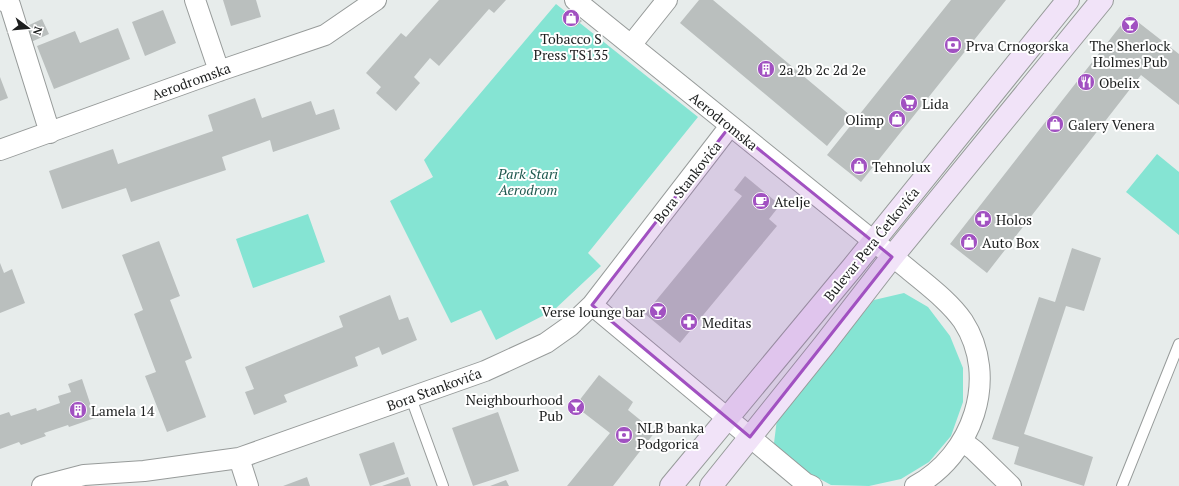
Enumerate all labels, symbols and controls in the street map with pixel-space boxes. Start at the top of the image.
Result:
north arrow [8,8,48,48]
shop icon: Tobacco S Press TS135 [561,8,581,28]
bar icon: The Sherlock Holmes Pub [1120,15,1140,35]
text: N [30,25,45,37]
place label: Tobacco S Press TS135 [534,29,608,64]
bank icon: Prva Crnogorska [943,35,963,55]
place label: Prva Crnogorska [966,36,1069,55]
place label: The Sherlock Holmes Pub [1089,36,1171,71]
street label: Aerodromska [149,58,233,104]
building icon: 2a 2b 2c 2d 2e [756,59,776,79]
place label: 2a 2b 2c 2d 2e [779,60,866,79]
restaurant icon: Obelix [1076,72,1096,92]
place label: Obelix [1099,73,1140,92]
street label: Aerodromska [686,88,762,154]
supermarket icon: Lida [899,93,919,113]
place label: Lida [922,94,949,113]
shop icon: Olimp [887,109,907,129]
place label: Olimp [845,110,884,129]
shop icon: Galery Venera [1045,114,1065,134]
place label: Galery Venera [1068,115,1155,134]
street label: Bora Stankovića [649,137,725,227]
shop icon: Tehnolux [849,156,869,176]
place label: Tehnolux [872,157,931,176]
park label: Park Stari Aerodrom [497,164,558,199]
street label: Bulevar Pera Ćetkovića [819,183,923,305]
cafe icon: Atelje [751,191,771,211]
place label: Atelje [774,192,810,211]
pharmacy icon: Holos [973,209,993,229]
place label: Holos [996,210,1032,229]
shop icon: Auto Box [959,232,979,252]
place label: Auto Box [982,233,1040,252]
bar icon: Verse lounge bar [648,301,668,321]
place label: Verse lounge bar [542,302,646,321]
pharmacy icon: Meditas [679,312,699,332]
place label: Meditas [702,313,752,332]
street label: Bora Stankovića [384,363,484,415]
place label: Neighbourhood Pub [466,390,563,425]
bar icon: Neighbourhood Pub [566,397,586,417]
building icon: Lamela 14 [68,400,88,420]
place label: Lamela 14 [91,401,155,420]
place label: NLB banka Podgorica [637,418,704,453]
bank icon: NLB banka Podgorica [614,425,634,445]

